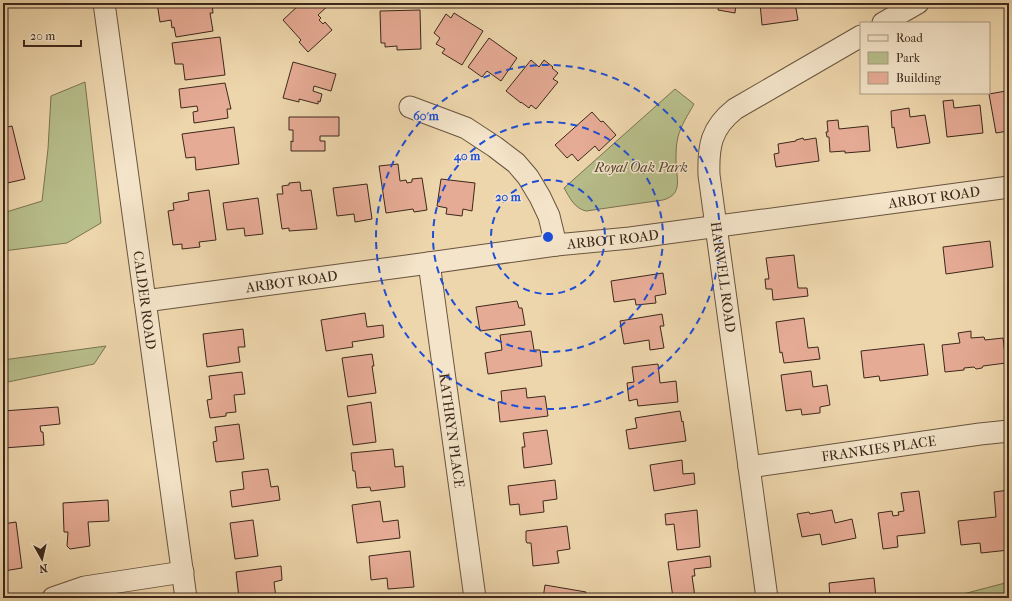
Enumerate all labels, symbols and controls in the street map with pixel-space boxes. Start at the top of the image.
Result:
scale bar [24,22,81,48]
legend [860,22,990,94]
text: 20 m [30,29,55,43]
text: Road [896,31,923,45]
text: Park [896,51,921,65]
text: Building [896,71,941,85]
text: 60 m [413,109,440,123]
text: 40 m [453,149,481,164]
park label: Royal Oak Park [593,159,688,176]
street label: ARBOT ROAD [886,182,981,212]
text: 20 m [495,190,522,204]
street label: HARWELL ROAD [707,220,739,334]
street label: ARBOT ROAD [565,226,660,253]
centre of rings [541,230,555,244]
street label: CALDER ROAD [130,250,160,351]
street label: ARBOT ROAD [244,267,339,296]
street label: KATHRYN PLACE [436,372,468,489]
street label: FRANKIES PLACE [820,432,938,465]
north arrow [22,539,62,579]
text: N [38,561,48,576]

